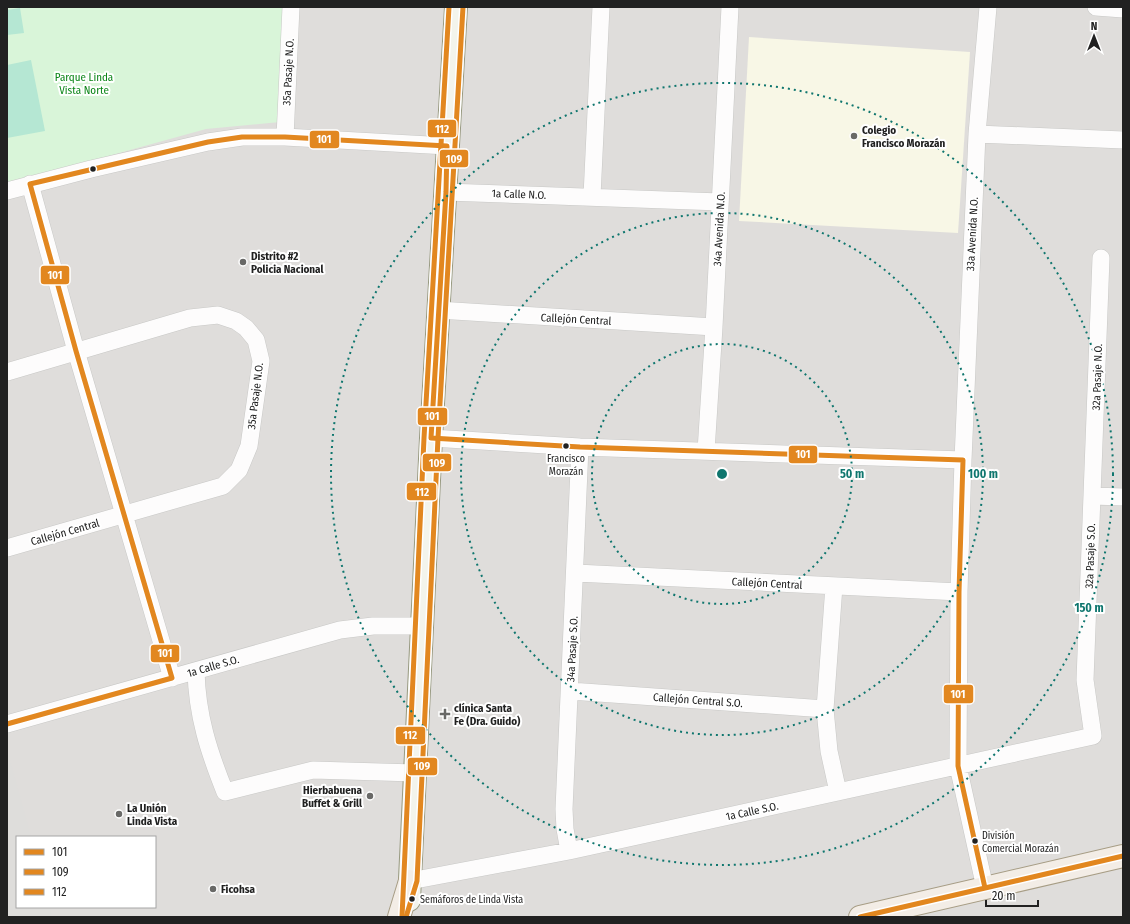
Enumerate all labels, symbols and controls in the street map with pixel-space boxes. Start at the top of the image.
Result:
north arrow [1074,16,1114,56]
text: N [1091,20,1097,33]
street label: 35a Pasaje N.O. [280,38,297,106]
park label: Parque Linda Vista Norte [55,71,113,97]
line badge: 112 [427,119,457,138]
text: 112 [435,123,449,136]
place label: Colegio Francisco Morazán [862,124,946,150]
line badge: 101 [309,130,340,149]
marker: Colegio Francisco Morazán [849,131,859,141]
text: 101 [316,133,332,146]
line badge: 109 [439,149,469,168]
text: 109 [446,153,462,166]
unlabelled marker [88,164,98,174]
street label: 1a Calle N.O. [491,187,546,202]
street label: 34a Avenida N.O. [711,191,728,267]
street label: 33a Avenida N.O. [964,197,981,271]
place label: Distrito #2 Policia Nacional [251,250,324,276]
marker: Distrito #2 Policia Nacional [238,257,248,267]
line badge: 101 [40,265,70,285]
text: 101 [47,269,63,282]
street label: Callejón Central [540,311,612,328]
street label: 32a Pasaje N.O. [1090,344,1105,411]
street label: 35a Pasaje N.O. [245,362,266,430]
line badge: 101 [417,407,448,426]
text: 101 [424,410,440,423]
marker: Francisco Morazán [561,441,571,451]
line badge: 101 [788,445,818,464]
text: 101 [795,448,811,461]
line badge: 109 [422,453,452,472]
place label: Francisco Morazán [547,453,585,478]
text: 109 [429,457,445,470]
centre of rings [715,467,729,481]
text: 50 m [840,467,864,481]
text: 100 m [968,467,998,481]
line badge: 112 [406,482,437,501]
text: 112 [415,486,429,499]
street label: Callejón Central [29,516,101,548]
street label: 32a Pasaje S.O. [1083,523,1098,589]
street label: Callejón Central [731,575,803,592]
text: 150 m [1074,601,1104,615]
street label: 34a Pasaje S.O. [564,616,581,682]
line badge: 101 [150,644,180,663]
text: 101 [157,647,173,660]
street label: 1a Calle S.O. [186,653,241,680]
line badge: 101 [943,684,974,704]
text: 101 [950,688,966,701]
street label: Callejón Central S.O. [653,691,743,710]
place label: clínica Santa Fe (Dra. Guido) [454,702,521,728]
marker: clínica Santa Fe (Dra. Guido) [439,708,451,720]
line badge: 112 [395,726,426,745]
text: 112 [403,729,417,742]
line badge: 109 [407,757,438,776]
text: 109 [414,760,430,773]
place label: Hierbabuena Buffet & Grill [302,784,363,810]
marker: Hierbabuena Buffet & Grill [365,791,375,801]
street label: 1a Calle S.O. [725,800,780,823]
place label: La Unión Linda Vista [127,802,178,828]
marker: La Unión Linda Vista [114,809,124,819]
place label: División Comercial Morazán [982,830,1059,855]
legend [16,836,156,908]
marker: División Comercial Morazán [970,836,980,846]
text: 101 [52,845,67,859]
text: 109 [52,865,69,879]
scale bar [986,882,1038,908]
place label: Ficohsa [221,883,255,896]
marker: Ficohsa [208,884,218,894]
text: 112 [52,885,66,899]
text: 20 m [992,889,1016,903]
marker: Semáforos de Linda Vista [407,894,417,904]
place label: Semáforos de Linda Vista [420,894,523,906]

